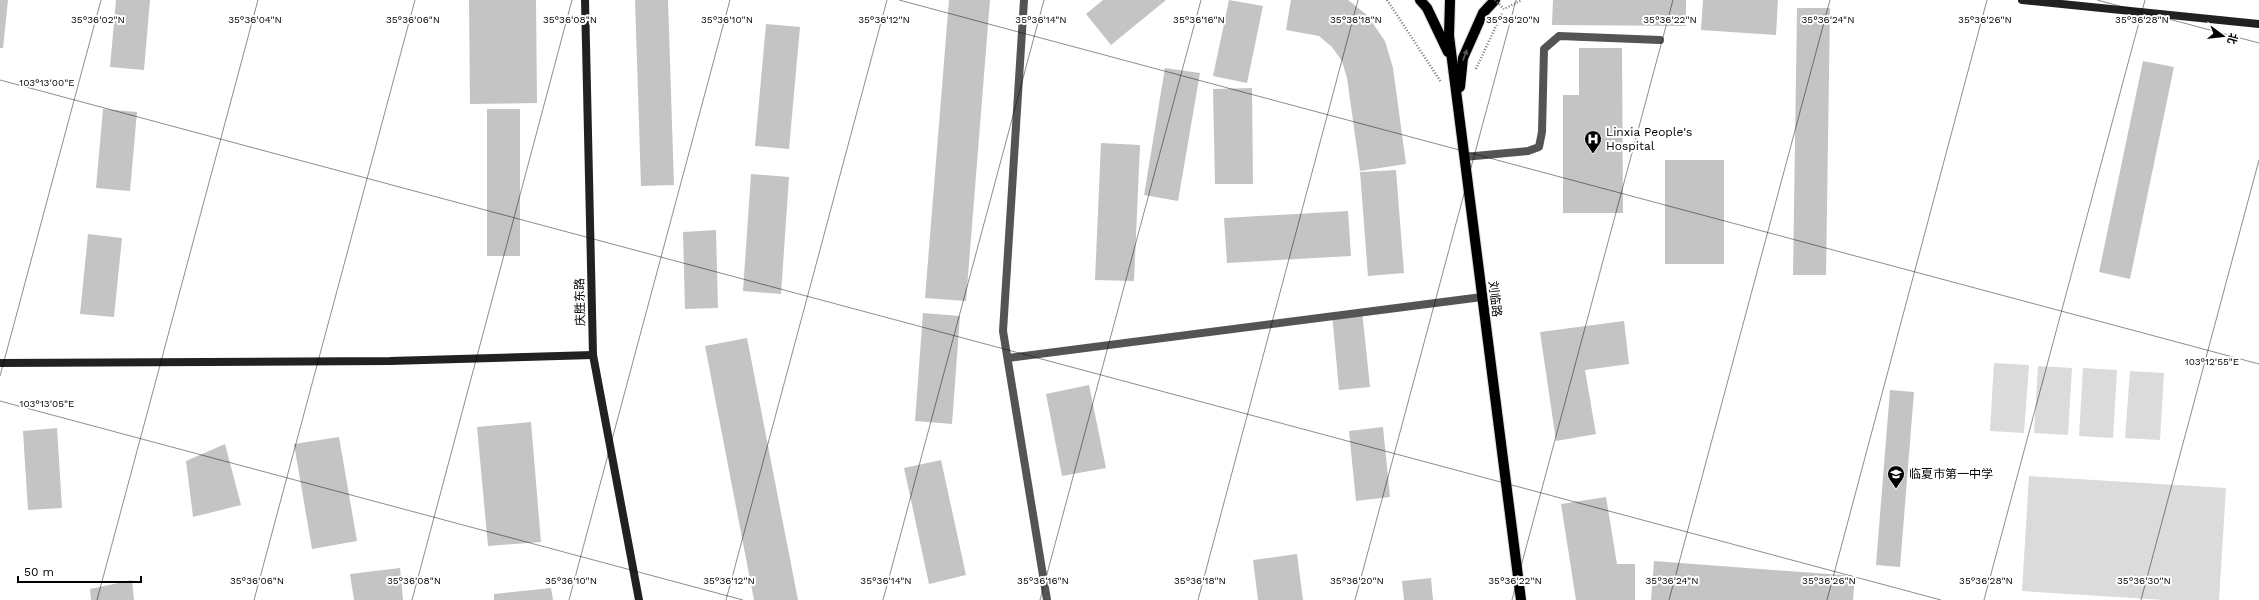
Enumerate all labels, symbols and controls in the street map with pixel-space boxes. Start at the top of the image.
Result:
text: 35°36'02"N [71,14,125,25]
text: 35°36'04"N [228,14,282,25]
text: 35°36'06"N [386,14,440,25]
text: 35°36'08"N [543,14,597,25]
text: 35°36'10"N [701,14,753,25]
text: 35°36'12"N [858,14,910,25]
text: 35°36'14"N [1015,14,1067,25]
text: 35°36'16"N [1173,14,1225,25]
text: 35°36'18"N [1330,14,1382,25]
text: 35°36'20"N [1486,14,1540,25]
text: 35°36'22"N [1643,14,1697,25]
text: 35°36'24"N [1801,14,1855,25]
text: 35°36'26"N [1958,14,2012,25]
text: 35°36'28"N [2115,14,2169,25]
north arrow [2203,16,2243,56]
text: 北 [2224,31,2240,45]
one-way arrow [1462,48,1468,60]
text: 103°13'00"E [19,77,75,88]
place label: Linxia People's Hospital [1606,125,1692,153]
hospital icon: Linxia People's Hospital [1583,129,1603,154]
street label: 庆胜东路 [573,278,587,326]
street label: 刘临路 [1486,280,1504,318]
text: 103°12'55"E [2185,356,2239,367]
text: 103°13'05"E [20,398,74,409]
school or university icon: 临夏市第一中学 [1886,464,1906,489]
place label: 临夏市第一中学 [1909,467,1993,481]
scale bar [18,558,141,584]
text: 50 m [24,565,54,579]
text: 35°36'06"N [230,575,284,586]
text: 35°36'08"N [387,575,441,586]
text: 35°36'10"N [545,575,597,586]
text: 35°36'12"N [703,575,755,586]
text: 35°36'14"N [860,575,912,586]
text: 35°36'16"N [1017,575,1069,586]
text: 35°36'18"N [1174,575,1226,586]
text: 35°36'20"N [1330,575,1384,586]
text: 35°36'22"N [1488,575,1542,586]
text: 35°36'24"N [1645,575,1699,586]
text: 35°36'26"N [1802,575,1856,586]
text: 35°36'28"N [1959,575,2013,586]
text: 35°36'30"N [2117,575,2171,586]

